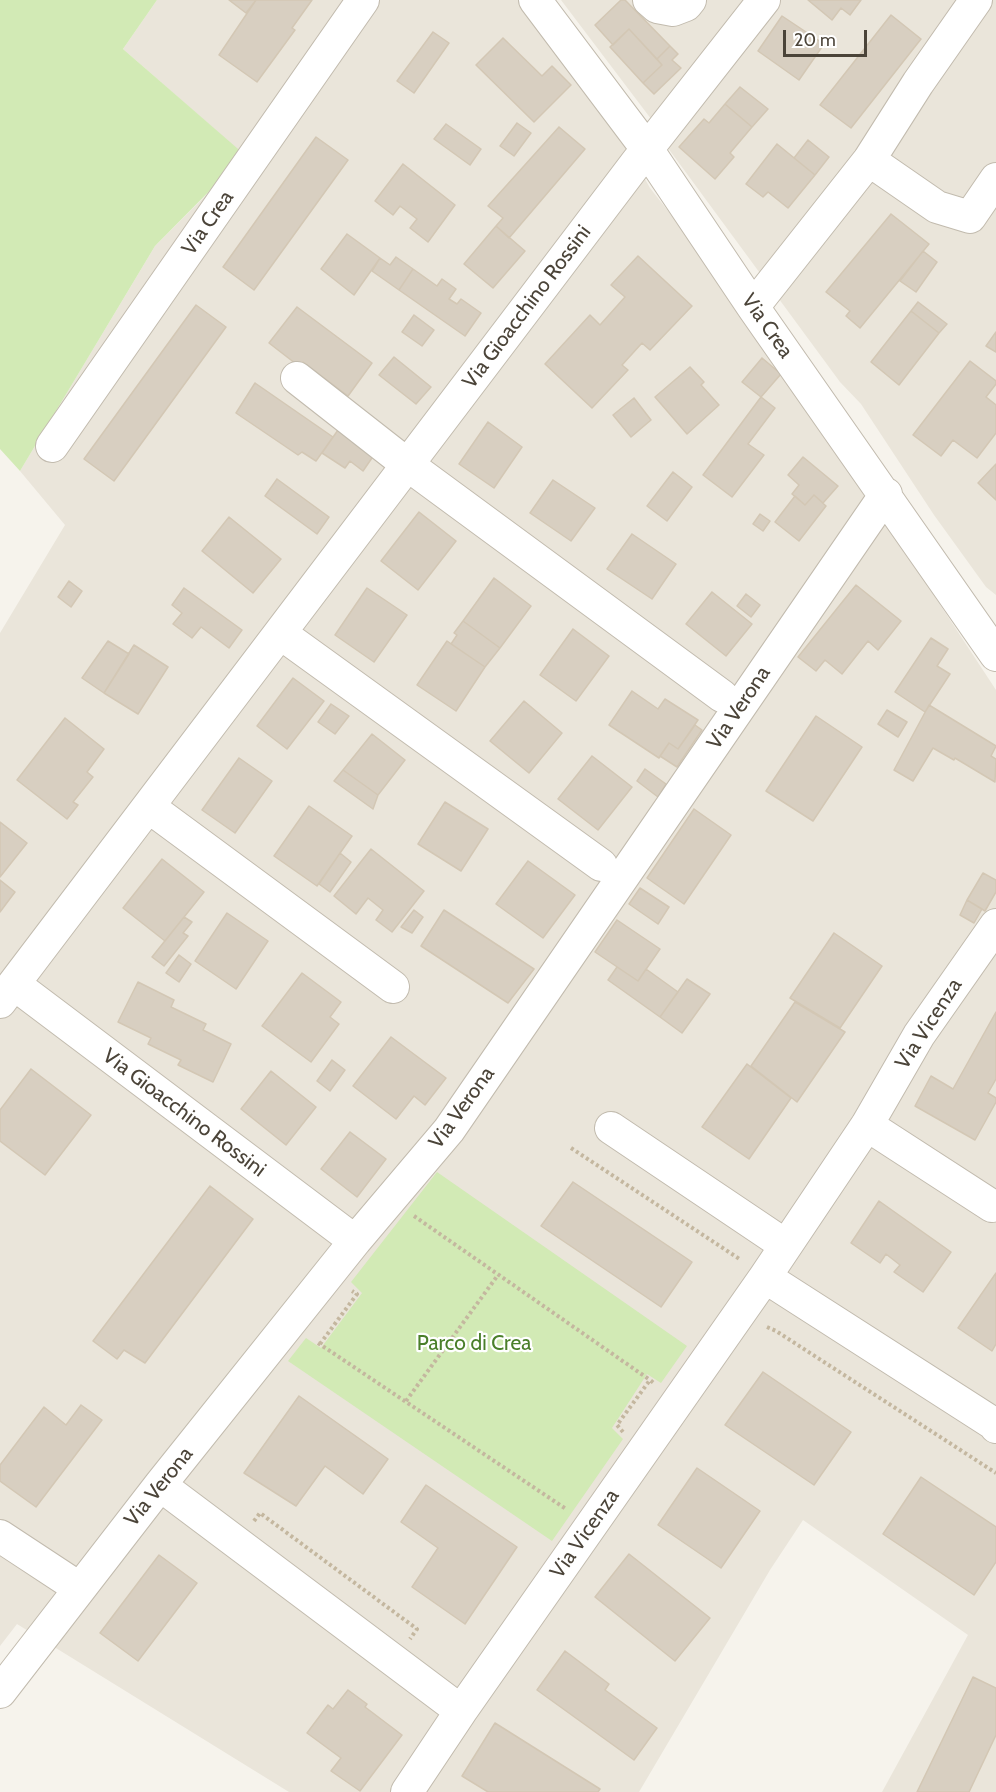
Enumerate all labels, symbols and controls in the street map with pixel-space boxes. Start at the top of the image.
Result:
scale bar [786,18,870,56]
text: 20 m [794,29,836,51]
street label: Via Crea [177,186,239,260]
street label: Via Gioacchino Rossini [457,220,597,394]
street label: Via Crea [736,289,798,363]
street label: Via Verona [702,662,776,754]
street label: Via Vicenza [890,974,968,1074]
street label: Via Gioacchino Rossini [97,1043,271,1183]
street label: Via Verona [424,1062,500,1154]
park label: Parco di Crea [417,1331,531,1357]
street label: Via Verona [119,1442,199,1532]
street label: Via Vicenza [545,1485,625,1583]

